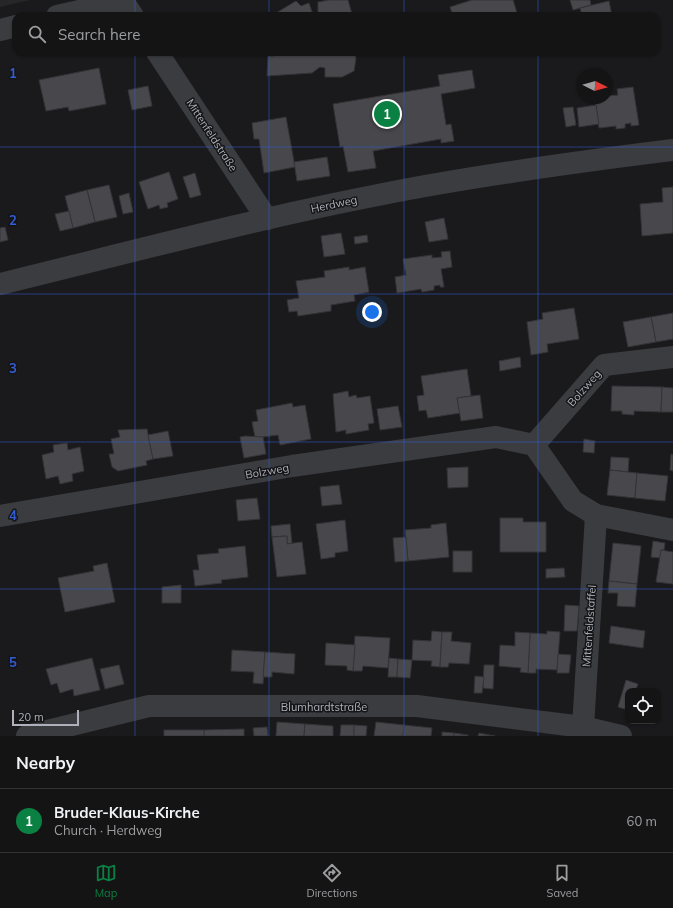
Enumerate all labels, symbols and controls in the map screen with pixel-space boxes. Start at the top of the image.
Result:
search box [12,12,661,56]
icon: search [26,23,48,45]
text: Search here [58,25,140,44]
text: 1 [9,65,17,81]
north arrow [577,68,613,104]
street label: Mittenfeldstraße [183,96,241,174]
pin: 1 [374,99,400,129]
street label: Herdweg [310,192,358,216]
text: 2 [9,212,17,228]
your location [362,302,382,322]
text: 3 [9,360,17,376]
street label: Bolzweg [564,367,604,409]
street label: Bolzweg [244,460,290,482]
text: 4 [9,507,17,523]
street label: Mittenfeldstaffel [579,584,599,668]
text: 5 [9,654,17,670]
map controls [625,688,661,724]
button: locate [625,688,661,724]
street label: Blumhardtstraße [281,700,367,714]
scale bar [12,708,79,727]
text: 20 m [18,710,44,724]
text: Nearby [16,752,75,773]
text: Bruder-Klaus-Kirche [54,803,200,822]
text: 1 [25,813,33,829]
text: 60 m [627,813,657,829]
text: Church · Herdweg [54,822,162,838]
tab: Map [95,862,117,900]
tab: Directions [307,862,357,900]
tab: Saved [547,862,578,900]

